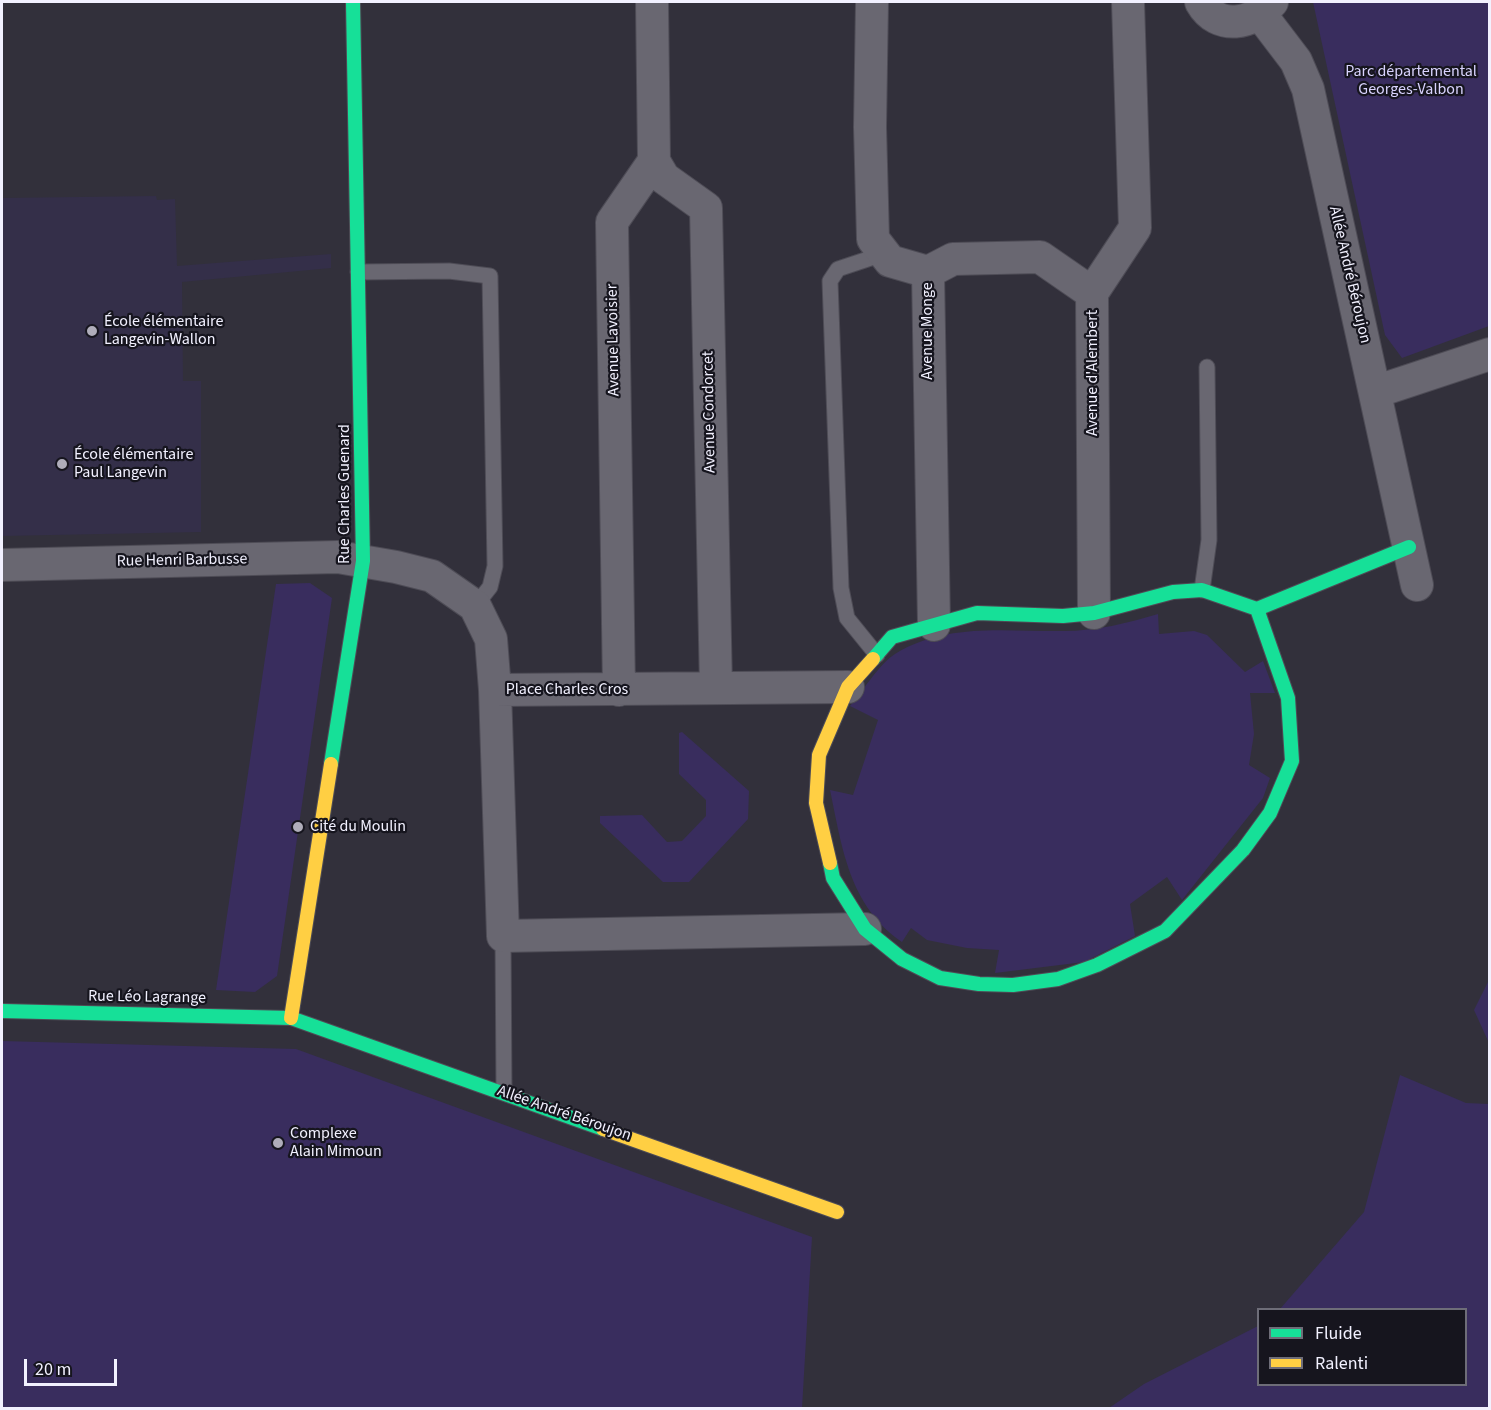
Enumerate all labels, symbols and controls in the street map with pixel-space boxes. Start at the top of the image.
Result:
park label: Parc départemental Georges-Valbon [1345,62,1477,100]
street label: Allée André Béroujon [1324,205,1374,345]
street label: Avenue Monge [918,282,938,380]
street label: Avenue Lavoisier [603,284,625,396]
street label: Avenue d'Alembert [1083,310,1103,436]
place label: École élémentaire Langevin-Wallon [104,312,223,350]
marker: École élémentaire Langevin-Wallon [85,324,99,338]
street label: Avenue Condorcet [699,351,721,473]
street label: Rue Charles Guenard [335,424,355,564]
place label: École élémentaire Paul Langevin [74,445,193,483]
marker: École élémentaire Paul Langevin [55,457,69,471]
street label: Rue Henri Barbusse [117,550,247,572]
street label: Place Charles Cros [506,680,628,700]
place label: Cité du Moulin [310,817,406,837]
marker: Cité du Moulin [291,820,305,834]
street label: Rue Léo Lagrange [88,987,206,1009]
street label: Allée André Béroujon [495,1082,633,1146]
place label: Complexe Alain Mimoun [290,1124,382,1162]
marker: Complexe Alain Mimoun [271,1136,285,1150]
legend [1257,1308,1467,1386]
text: Fluide [1315,1321,1362,1346]
scale bar [27,1347,120,1385]
text: Ralenti [1315,1351,1368,1376]
text: 20 m [35,1357,71,1382]

